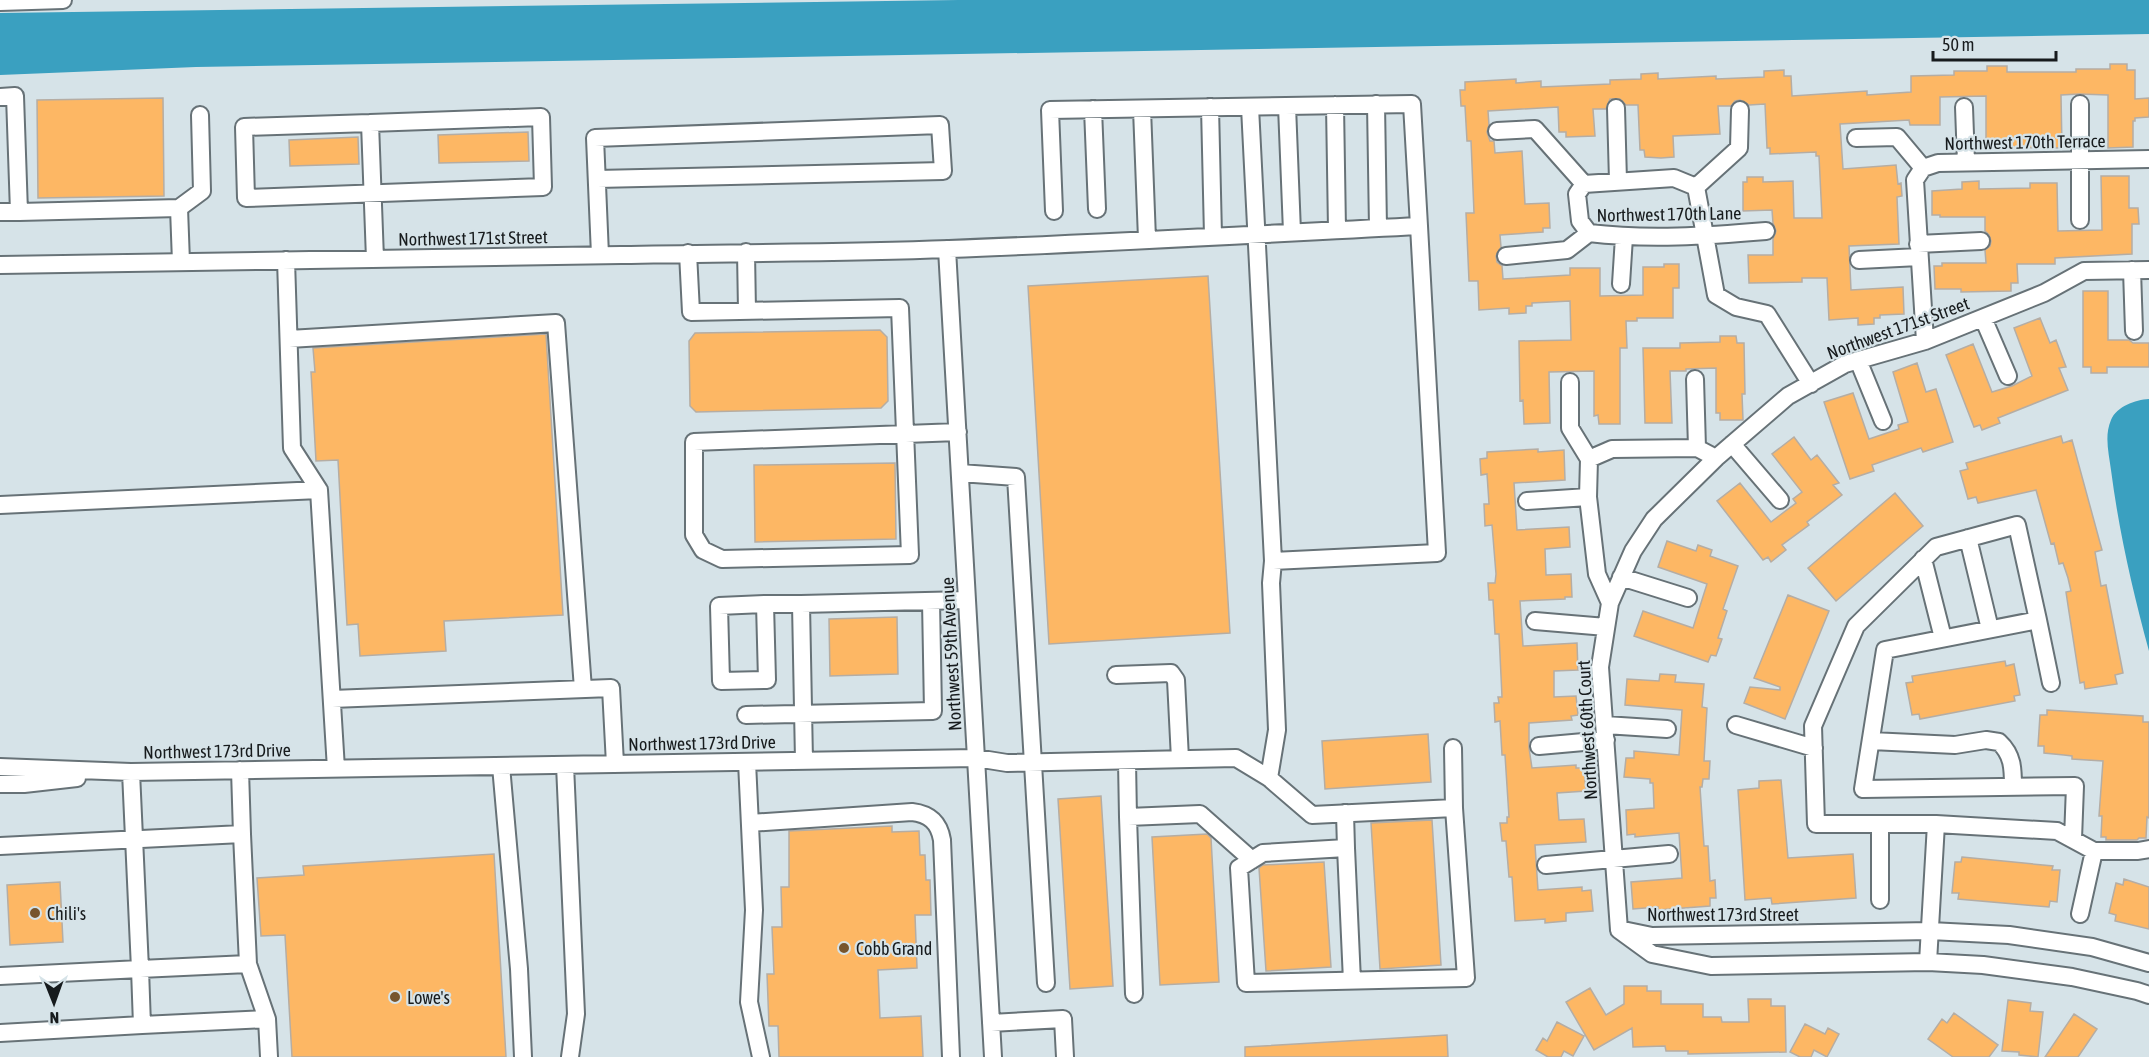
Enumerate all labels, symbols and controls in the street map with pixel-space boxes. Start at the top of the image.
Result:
scale bar [1933,24,2056,62]
text: 50 m [1942,34,1974,55]
street label: Northwest 170th Terrace [1944,130,2106,154]
street label: Northwest 170th Lane [1596,202,1742,226]
street label: Northwest 171st Street [398,226,548,250]
street label: Northwest 171st Street [1824,293,1972,363]
street label: Northwest 59th Avenue [936,577,966,731]
street label: Northwest 60th Court [1573,660,1601,800]
street label: Northwest 173rd Drive [628,731,776,755]
street label: Northwest 173rd Drive [143,739,291,763]
place label: Chili's [47,903,86,924]
street label: Northwest 173rd Street [1647,904,1799,925]
marker: Chili's [28,906,42,920]
place label: Cobb Grand [856,938,932,959]
marker: Cobb Grand [837,941,851,955]
north arrow [24,973,84,1033]
place label: Lowe's [407,987,450,1008]
marker: Lowe's [388,990,402,1004]
text: N [49,1009,59,1027]

